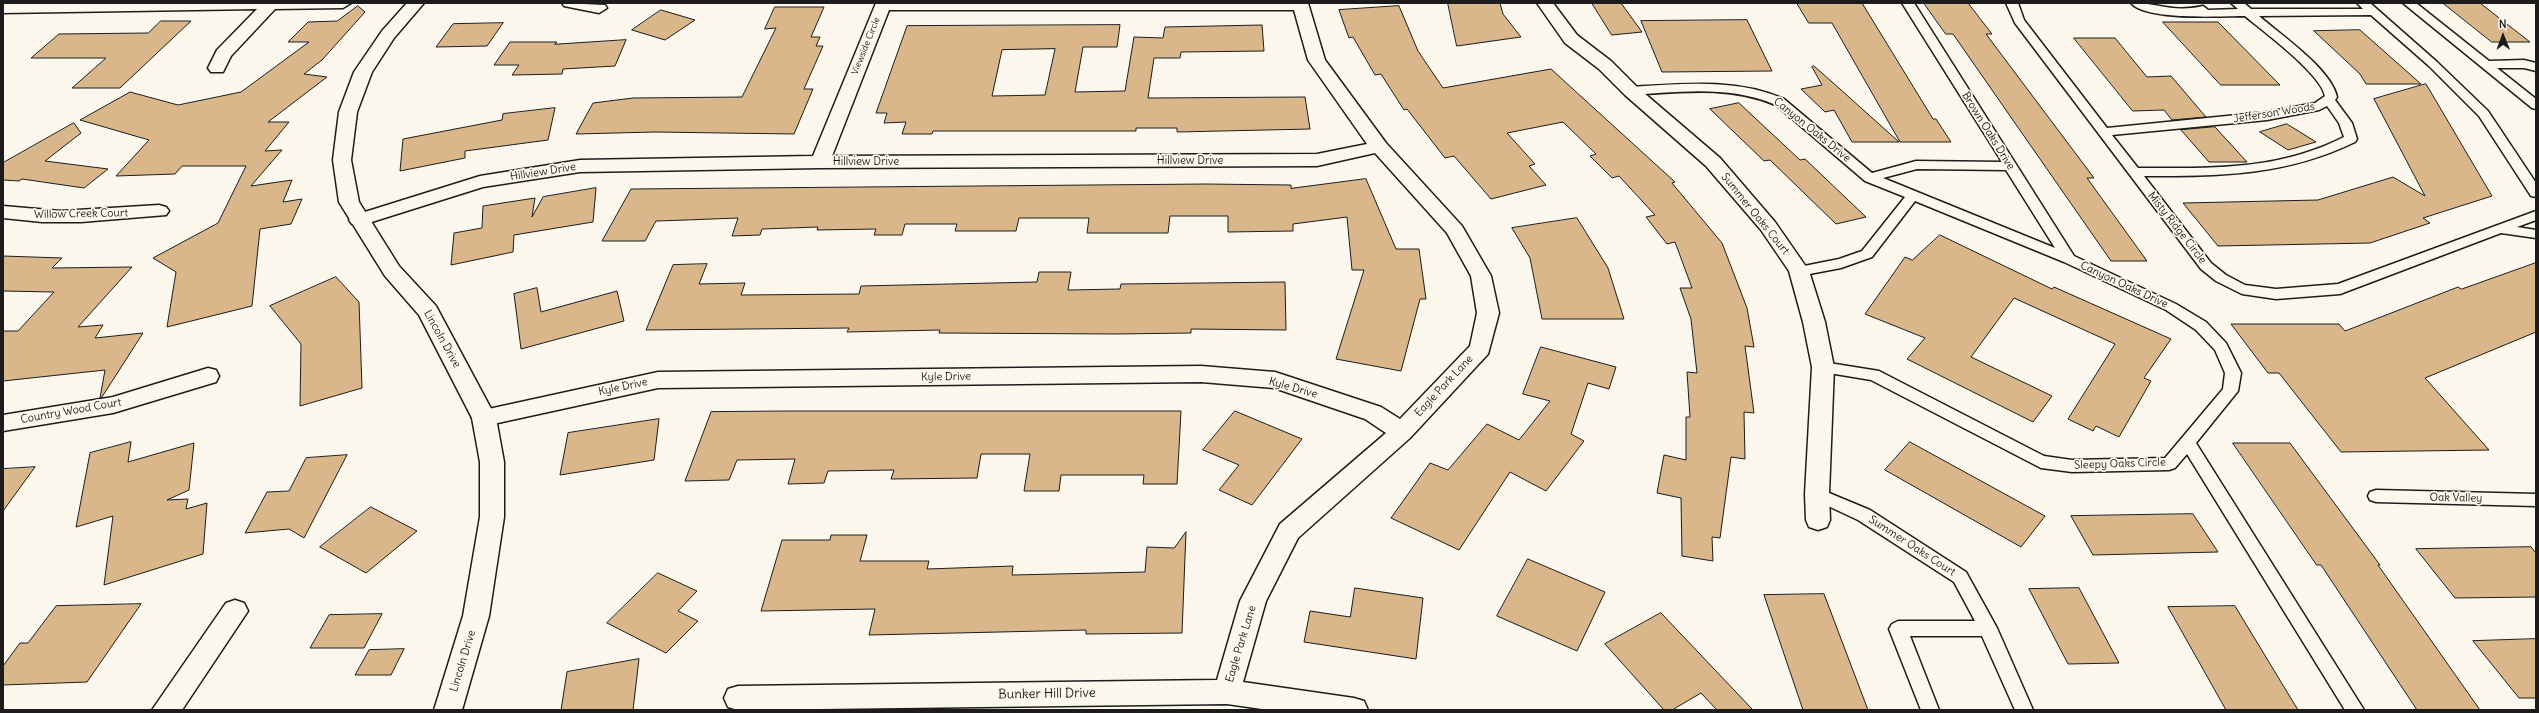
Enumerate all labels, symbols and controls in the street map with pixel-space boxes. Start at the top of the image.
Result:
street label: Viewside Circle [850,16,882,76]
north arrow [2483,16,2523,56]
text: N [2499,17,2507,31]
street label: Brown Oaks Drive [1959,90,2017,172]
street label: Canyon Oaks Drive [1771,95,1853,165]
street label: Jefferson Woods [2232,100,2316,126]
street label: Hillview Drive [1157,154,1223,168]
street label: Hillview Drive [833,155,899,169]
street label: Hillview Drive [509,160,577,184]
street label: Summer Oaks Court [1718,171,1792,257]
street label: Misty Ridge Circle [2145,189,2209,267]
street label: Willow Creek Court [34,207,128,221]
street label: Canyon Oaks Drive [2078,259,2170,311]
street label: Lincoln Drive [421,308,463,370]
street label: Eagle Park Lane [1412,352,1476,420]
street label: Kyle Drive [921,370,971,384]
street label: Kyle Drive [597,375,649,399]
street label: Kyle Drive [1267,375,1319,401]
street label: Country Wood Court [20,396,122,426]
street label: Sleepy Oaks Circle [2074,456,2166,472]
street label: Oak Valley [2429,491,2483,505]
street label: Summer Oaks Court [1866,513,1958,579]
street label: Eagle Park Lane [1223,604,1259,684]
street label: Lincoln Drive [447,628,479,694]
street label: Bunker Hill Drive [998,685,1096,703]

